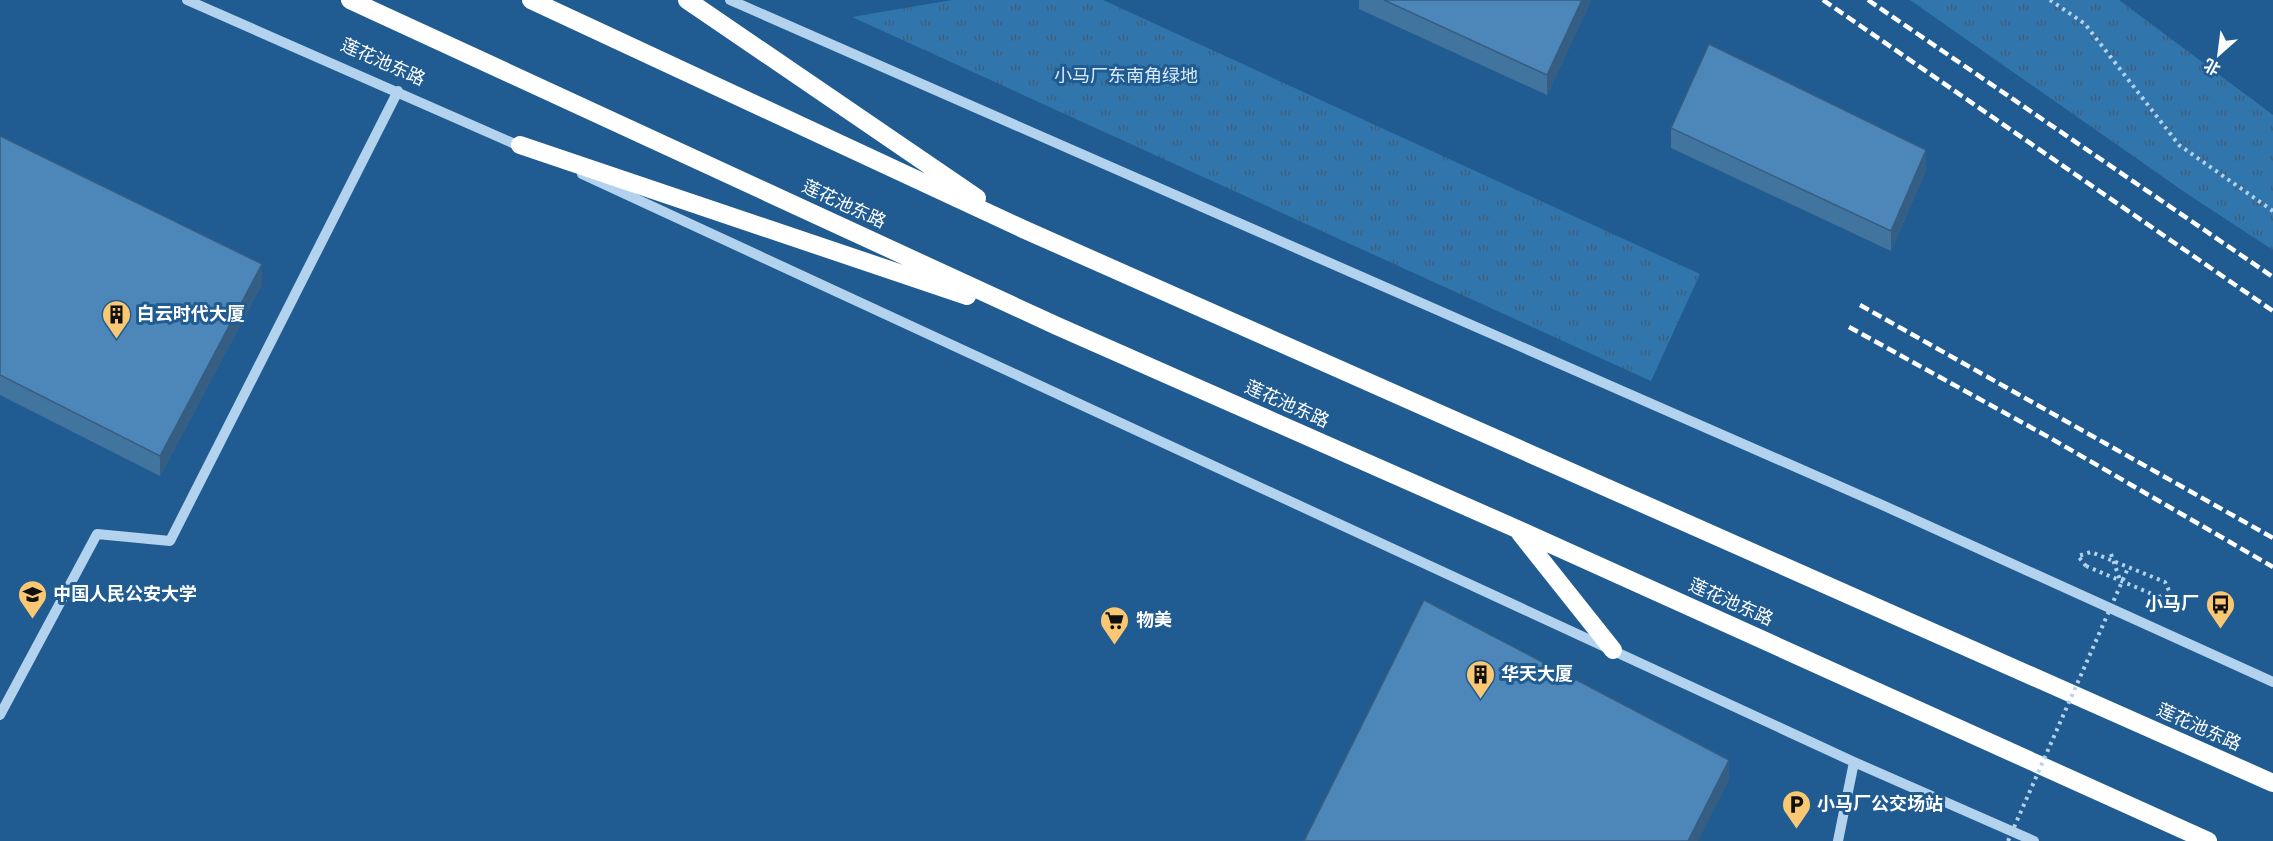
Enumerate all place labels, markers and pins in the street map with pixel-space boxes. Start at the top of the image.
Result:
building icon: 白云时代大厦 [100,298,132,340]
place label: 白云时代大厦 [137,303,245,325]
school or university icon: 中国人民公安大学 [16,578,48,620]
place label: 中国人民公安大学 [53,583,197,605]
bus stop icon: 小马厂 [2204,588,2236,630]
place label: 小马厂 [2145,593,2199,615]
supermarket icon: 物美 [1099,604,1131,646]
place label: 物美 [1136,609,1172,631]
building icon: 华天大厦 [1464,658,1496,700]
place label: 华天大厦 [1501,663,1573,685]
parking icon: 小马厂公交场站 [1780,788,1812,830]
place label: 小马厂公交场站 [1817,793,1943,815]

